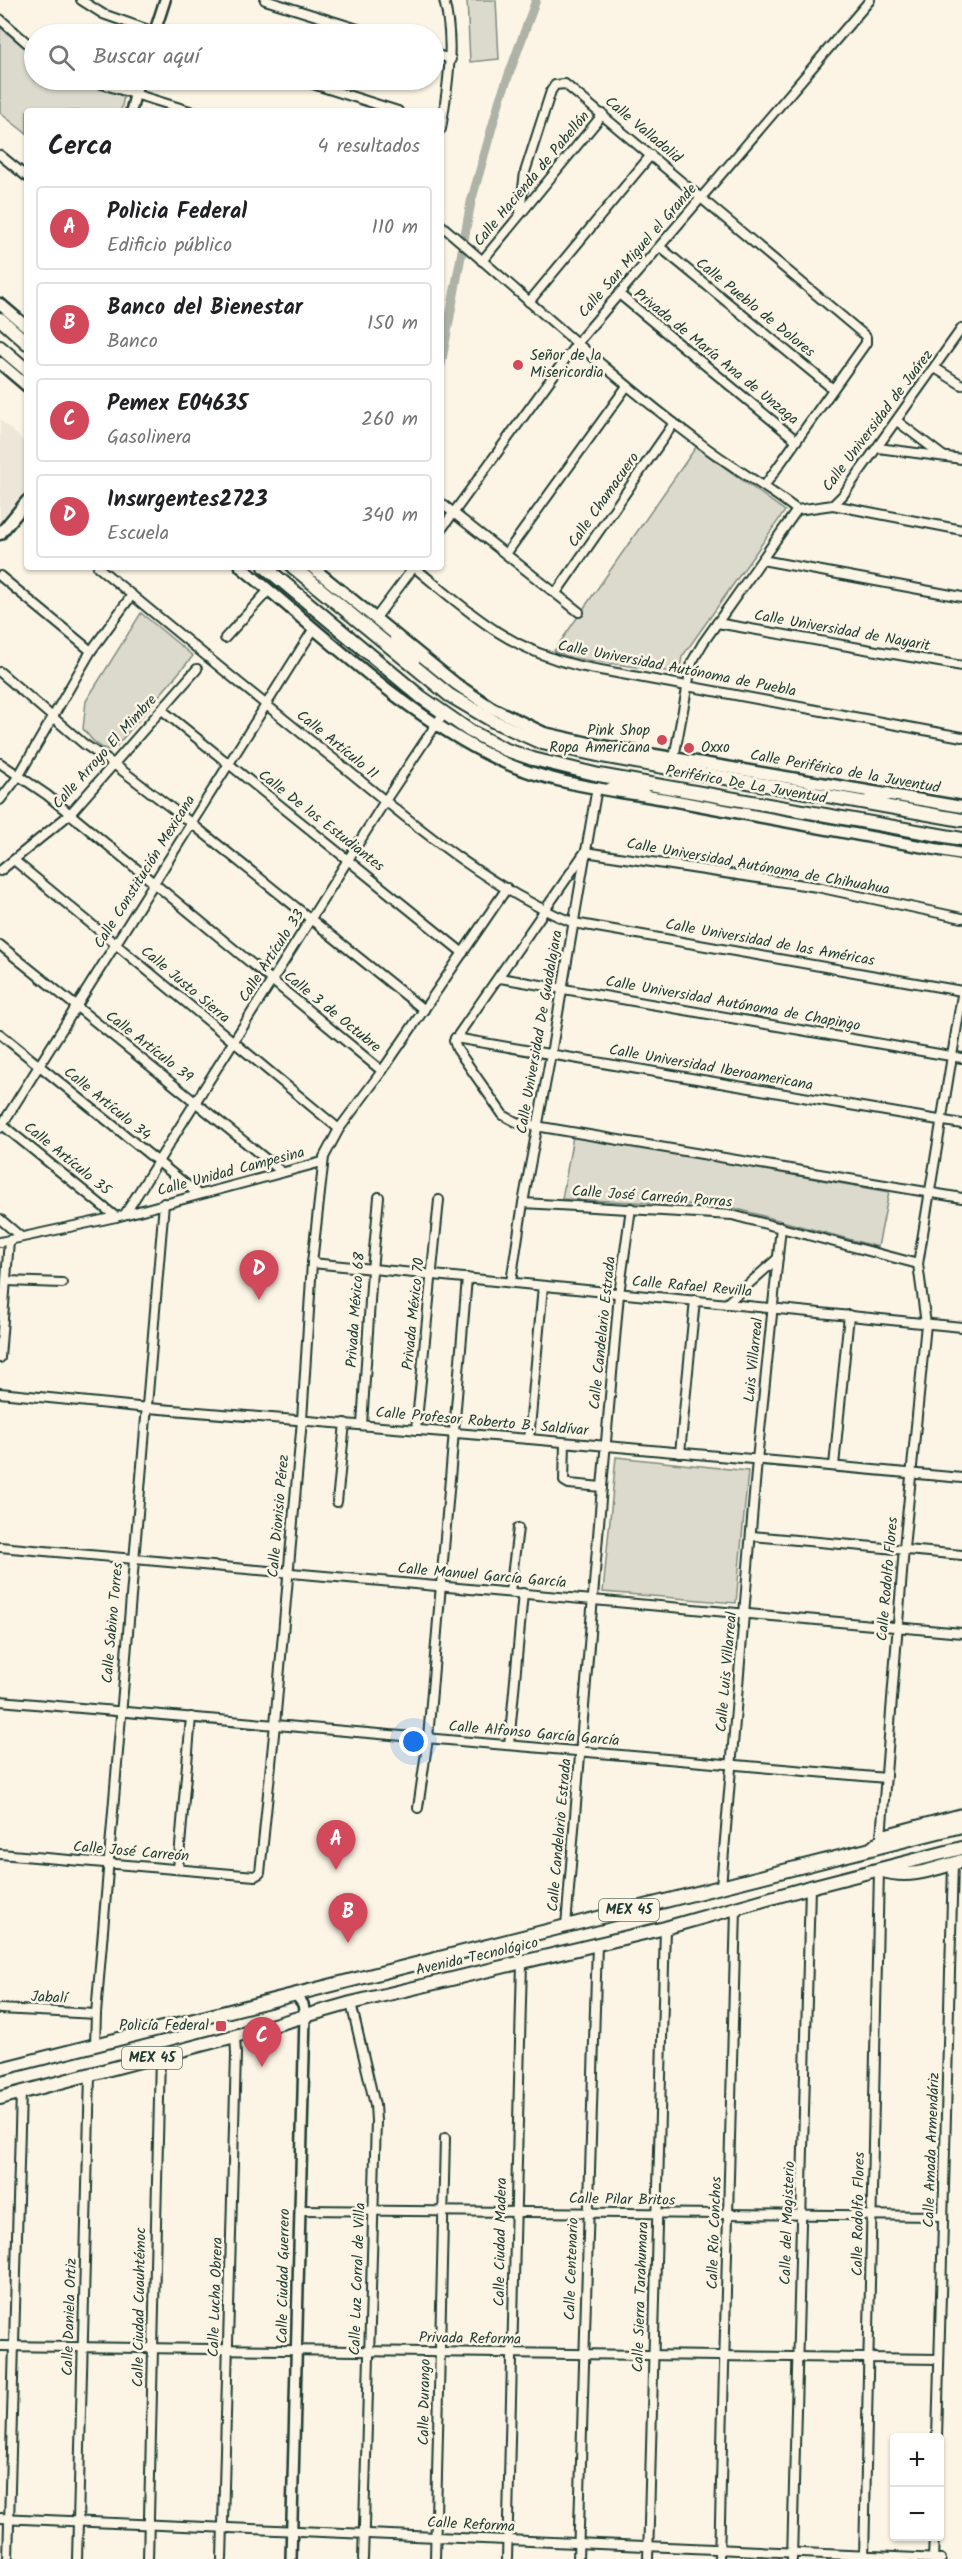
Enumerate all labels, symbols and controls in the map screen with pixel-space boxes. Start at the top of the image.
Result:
search box [24,24,444,90]
text: Buscar aquí [93,40,200,75]
icon: search [45,41,78,74]
street label: Calle Valladolid [599,90,687,170]
street label: Calle Hacienda de Pabellón [468,106,596,252]
text: Cerca [48,126,112,168]
text: 4 resultados [318,131,420,163]
street label: Calle San Miguel el Grande [573,178,703,323]
text: Policia Federal [107,195,247,230]
text: A [63,212,76,244]
text: 110 m [372,212,418,244]
text: Edificio público [107,230,232,262]
street label: Calle Pueblo de Dolores [690,252,820,364]
street label: Privada de María Ana de Unzaga [628,283,804,431]
text: Banco del Bienestar [107,291,303,326]
text: B [63,308,76,340]
text: 150 m [367,308,418,340]
text: Banco [107,326,158,358]
place label: Señor de la Misericordia [530,344,604,385]
street label: Calle Universidad de Juárez [816,345,940,497]
marker: Señor de la Misericordia [511,358,525,372]
text: Pemex E04635 [107,387,248,422]
text: C [63,404,76,436]
text: 260 m [361,404,418,436]
text: Gasolinera [107,422,192,454]
street label: Calle Chamacuero [562,447,646,553]
text: Insurgentes2723 [107,483,267,518]
text: D [63,500,76,532]
text: 340 m [362,500,418,532]
text: Escuela [107,518,169,550]
street label: Calle Universidad de Nayarit [752,604,932,658]
street label: Calle Universidad Autónoma de Puebla [556,634,798,704]
street label: Calle Arroyo El Mimbre [47,689,163,815]
street label: Calle Artículo 11 [291,704,383,786]
place label: Pink Shop Ropa Americana [549,719,650,760]
marker: Pink Shop Ropa Americana [655,733,669,747]
place label: Oxxo [701,736,730,760]
marker: Oxxo [682,741,696,755]
street label: Calle Periférico de la Juventud [748,743,942,801]
street label: Periférico De La Juventud [664,759,829,811]
street label: Calle De los Estudiantes [253,764,390,878]
street label: Calle Constitución Mexicana [88,791,202,953]
street label: Calle Universidad Autónoma de Chihuahua [625,832,891,902]
street label: Calle Artículo 33 [233,904,311,1007]
street label: Calle Universidad de las Américas [663,913,877,973]
street label: Calle Universidad De Guadalajara [510,928,570,1136]
street label: Calle Justo Sierra [135,940,235,1030]
street label: Calle 3 de Octubre [278,965,386,1059]
street label: Calle Universidad Autónoma de Chapingo [604,970,862,1038]
street label: Calle Artículo 39 [100,1005,199,1089]
street label: Calle Universidad Iberoamericana [607,1038,815,1098]
street label: Calle Artículo 34 [58,1061,156,1147]
street label: Calle Artículo 35 [18,1116,117,1202]
street label: Calle Unidad Campesina [155,1141,307,1203]
street label: Calle José Carreón Porras [571,1179,734,1215]
pin: D [240,1250,278,1300]
street label: Privada México 68 [340,1250,372,1369]
street label: Calle Candelario Estrada [583,1255,623,1411]
street label: Privada México 70 [396,1256,432,1371]
street label: Calle Rafael Revilla [631,1270,753,1304]
street label: Luis Villarreal [738,1316,770,1403]
street label: Calle Profesor Roberto B. Saldívar [375,1401,590,1443]
street label: Calle Dionisio Pérez [262,1453,296,1579]
street label: Calle Rodolfo Flores [871,1515,905,1642]
street label: Calle Manuel García García [396,1557,568,1595]
street label: Calle Sabino Torres [96,1561,130,1684]
street label: Calle Luis Villarreal [710,1610,744,1733]
street label: Calle Alfonso García García [448,1715,620,1753]
your location [399,1727,428,1756]
street label: Calle Candelario Estrada [541,1757,579,1913]
pin: A [316,1820,356,1870]
street label: Calle José Carreón [72,1835,190,1869]
pin: B [328,1894,368,1943]
road number: MEX 45 [599,1899,659,1921]
street label: Avenida Tecnológico [413,1931,541,1983]
street label: Jabalí [30,1985,70,2011]
place label: Policía Federal [119,2014,209,2038]
pin: C [242,2018,282,2067]
marker: Policía Federal [214,2019,228,2033]
road number: MEX 45 [122,2047,182,2069]
street label: Calle Amada Armendáriz [917,2072,947,2228]
street label: Calle Rodolfo Flores [846,2151,872,2276]
street label: Calle del Magisterio [774,2160,802,2285]
street label: Calle Río Conchos [701,2176,729,2290]
street label: Calle Ciudad Madera [488,2177,514,2307]
street label: Calle Pilar Britos [568,2187,676,2213]
street label: Calle Luz Corral de Villa [343,2202,373,2356]
street label: Calle Ciudad Guerrero [271,2208,297,2344]
street label: Calle Centenario [558,2217,586,2321]
street label: Calle Sierra Tarahumara [626,2221,656,2373]
street label: Calle Ciudad Cuauhtémoc [127,2226,153,2387]
street label: Calle Lucha Obrera [202,2237,230,2357]
street label: Calle Daniela Ortiz [56,2257,84,2376]
street label: Privada Reforma [419,2326,521,2352]
street label: Calle Durango [412,2358,438,2446]
map controls [890,2433,944,2541]
button: + [890,2433,944,2487]
button: − [890,2487,944,2541]
street label: Calle Reforma [426,2511,516,2539]

